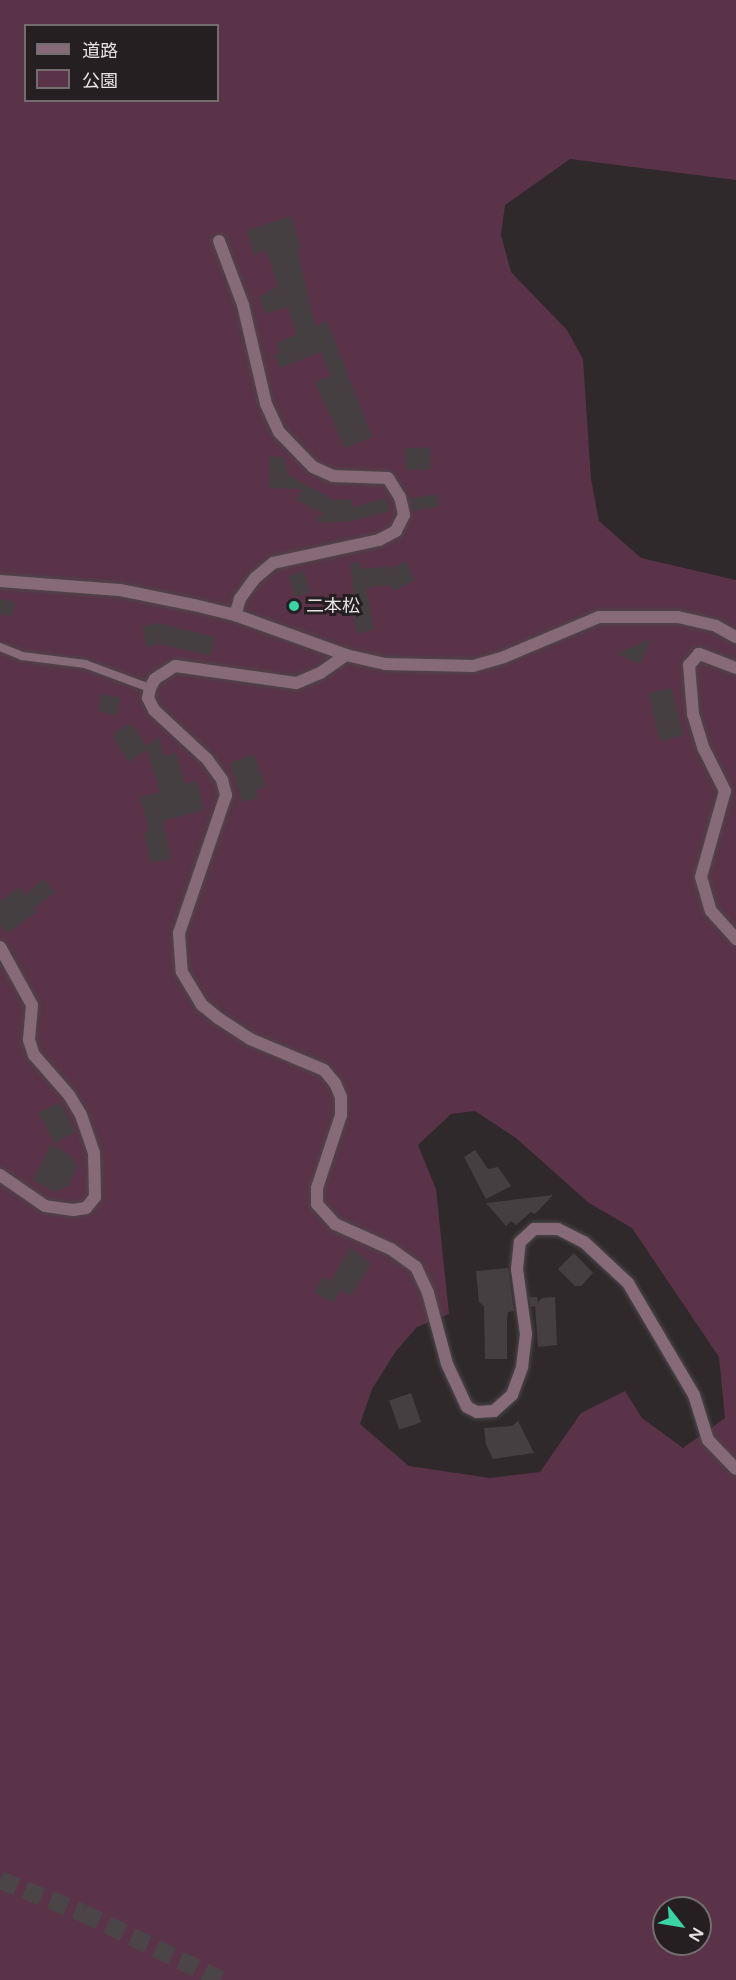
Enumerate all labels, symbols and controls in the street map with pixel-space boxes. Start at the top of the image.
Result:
legend [24,24,219,102]
text: 道路 [82,40,118,62]
text: 公園 [82,70,118,92]
place label: 二本松 [306,595,360,617]
marker: 二本松 [287,599,301,613]
north arrow [652,1896,712,1956]
text: N [684,1924,708,1945]

